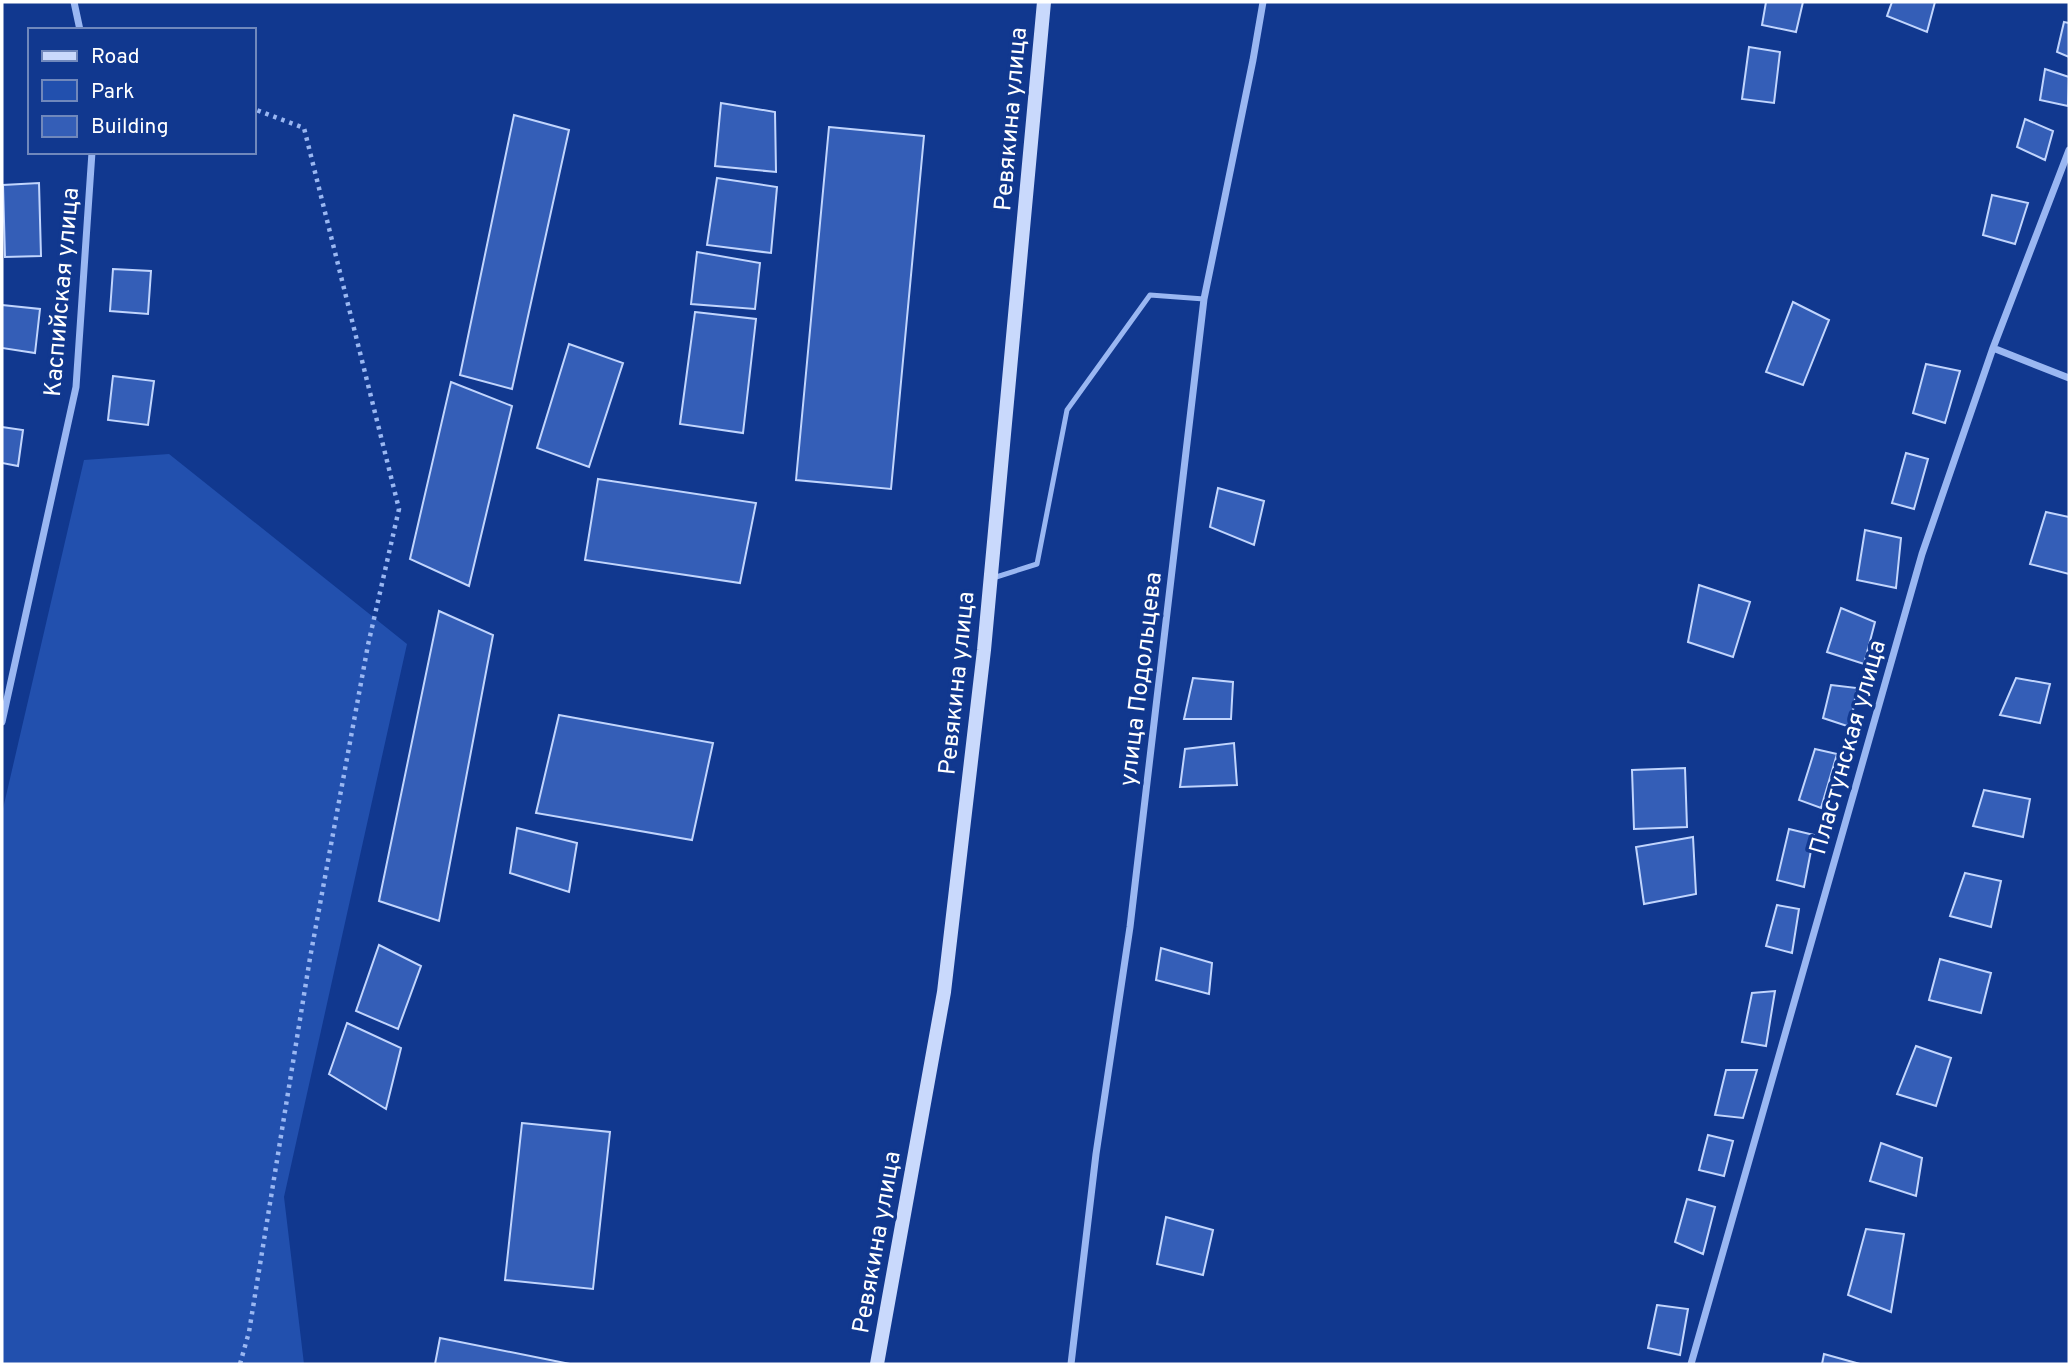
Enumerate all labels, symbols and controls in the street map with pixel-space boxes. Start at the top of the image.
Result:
street label: Ревякина улица [989,26,1035,212]
legend [28,28,256,154]
text: Road [91,44,140,71]
text: Park [91,79,134,106]
text: Building [91,114,169,141]
street label: Каспийская улица [39,186,87,398]
street label: улица Подольцева [1114,570,1170,788]
street label: Ревякина улица [933,590,983,776]
street label: Пластунская улица [1804,637,1894,858]
street label: Ревякина улица [847,1149,909,1336]

